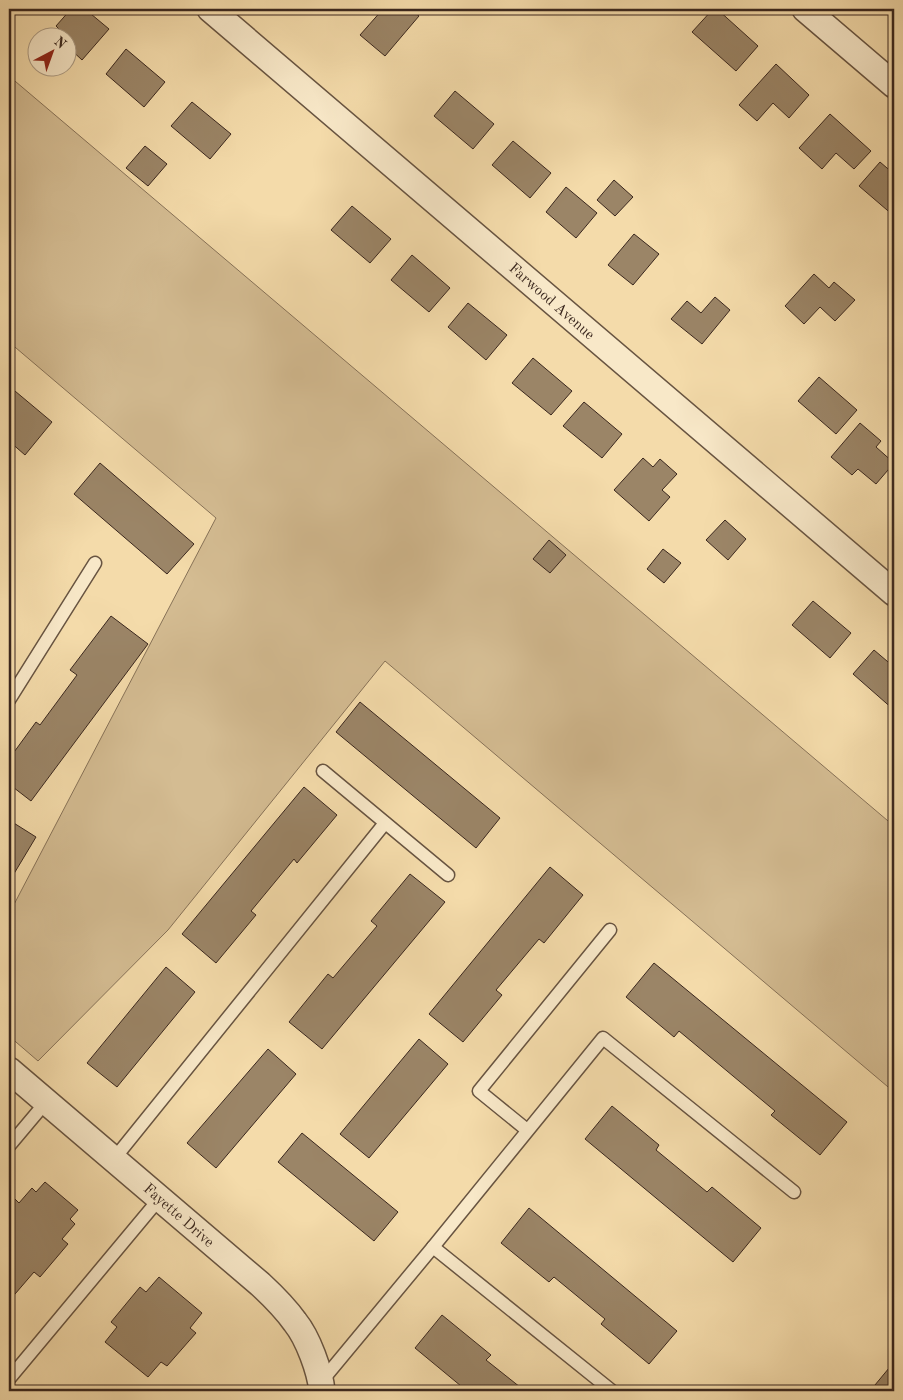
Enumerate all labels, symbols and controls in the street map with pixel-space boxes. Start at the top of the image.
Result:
north arrow [28,28,78,78]
text: N [51,34,69,52]
street label: Farwood Avenue [505,261,597,343]
street label: Fayette Drive [140,1182,216,1251]

